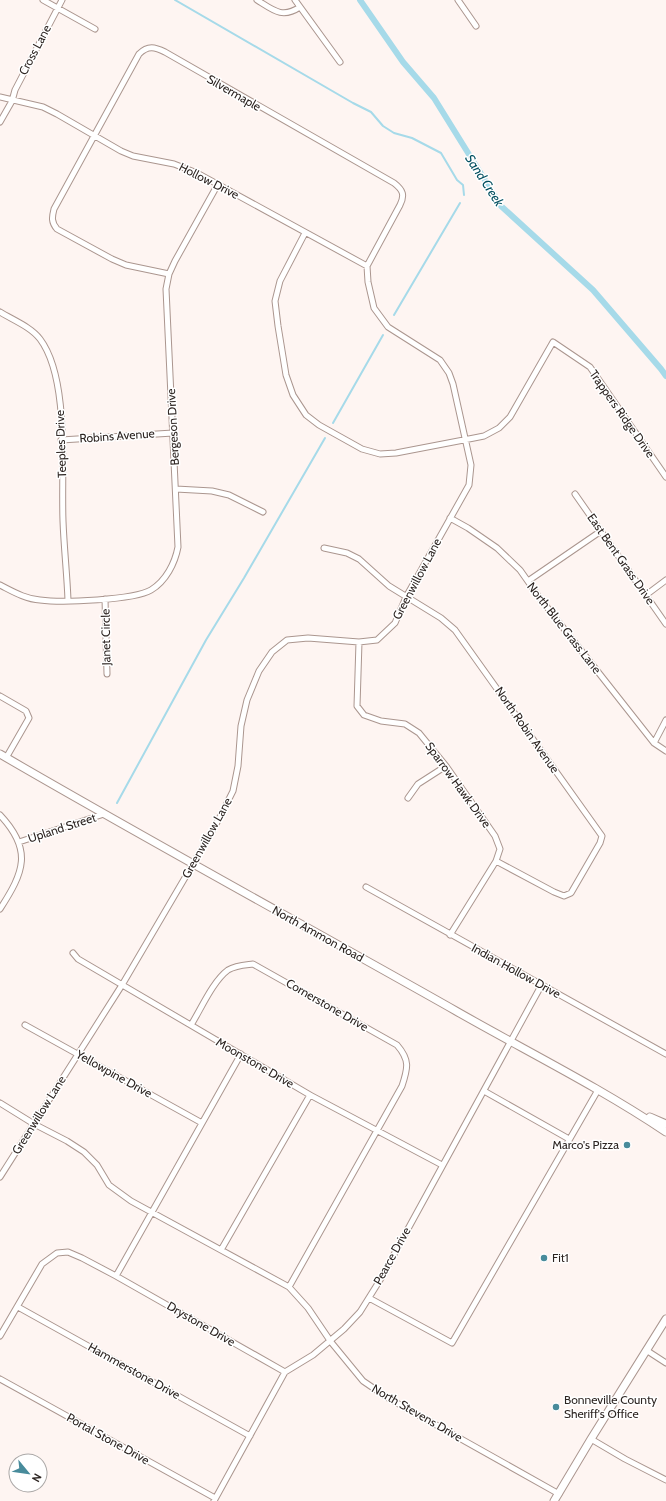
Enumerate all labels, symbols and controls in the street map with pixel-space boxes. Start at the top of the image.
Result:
street label: Cross Lane [15,22,54,77]
street label: Silvermaple [205,71,264,114]
water label: Sand Creek [462,151,508,209]
street label: Hollow Drive [177,159,242,202]
street label: Trappers Ridge Drive [586,367,658,461]
street label: Bergeson Drive [163,388,182,466]
street label: Teeples Drive [52,410,69,478]
street label: Robins Avenue [79,425,155,446]
street label: East Bent Grass Drive [584,510,658,607]
street label: Greenwillow Lane [389,536,444,622]
street label: North Blue Grass Lane [524,579,605,676]
street label: Janet Circle [98,609,114,666]
street label: North Robin Avenue [492,684,563,776]
street label: Sparrow Hawk Drive [422,739,495,831]
street label: Greenwillow Lane [178,795,235,881]
street label: Upland Street [26,809,98,846]
street label: North Ammon Road [270,902,367,965]
street label: Indian Hollow Drive [469,940,563,1001]
street label: Cornerstone Drive [284,975,371,1034]
street label: Moonstone Drive [214,1034,297,1091]
street label: Yellowpine Drive [73,1046,155,1101]
street label: Greenwillow Lane [8,1073,69,1157]
place label: Marco's Pizza [552,1137,619,1152]
marker: Marco's Pizza [622,1140,632,1150]
street label: Pearce Drive [370,1224,413,1287]
place label: Fit1 [552,1250,569,1265]
marker: Fit1 [539,1253,549,1263]
street label: Drystone Drive [164,1298,238,1349]
street label: Hammerstone Drive [86,1339,183,1402]
street label: North Stevens Drive [369,1381,465,1445]
place label: Bonneville County Sheriff's Office [564,1392,657,1421]
marker: Bonneville County Sheriff's Office [551,1402,561,1412]
street label: Portal Stone Drive [64,1410,152,1468]
north arrow [8,1453,48,1493]
text: N [29,1471,45,1485]

